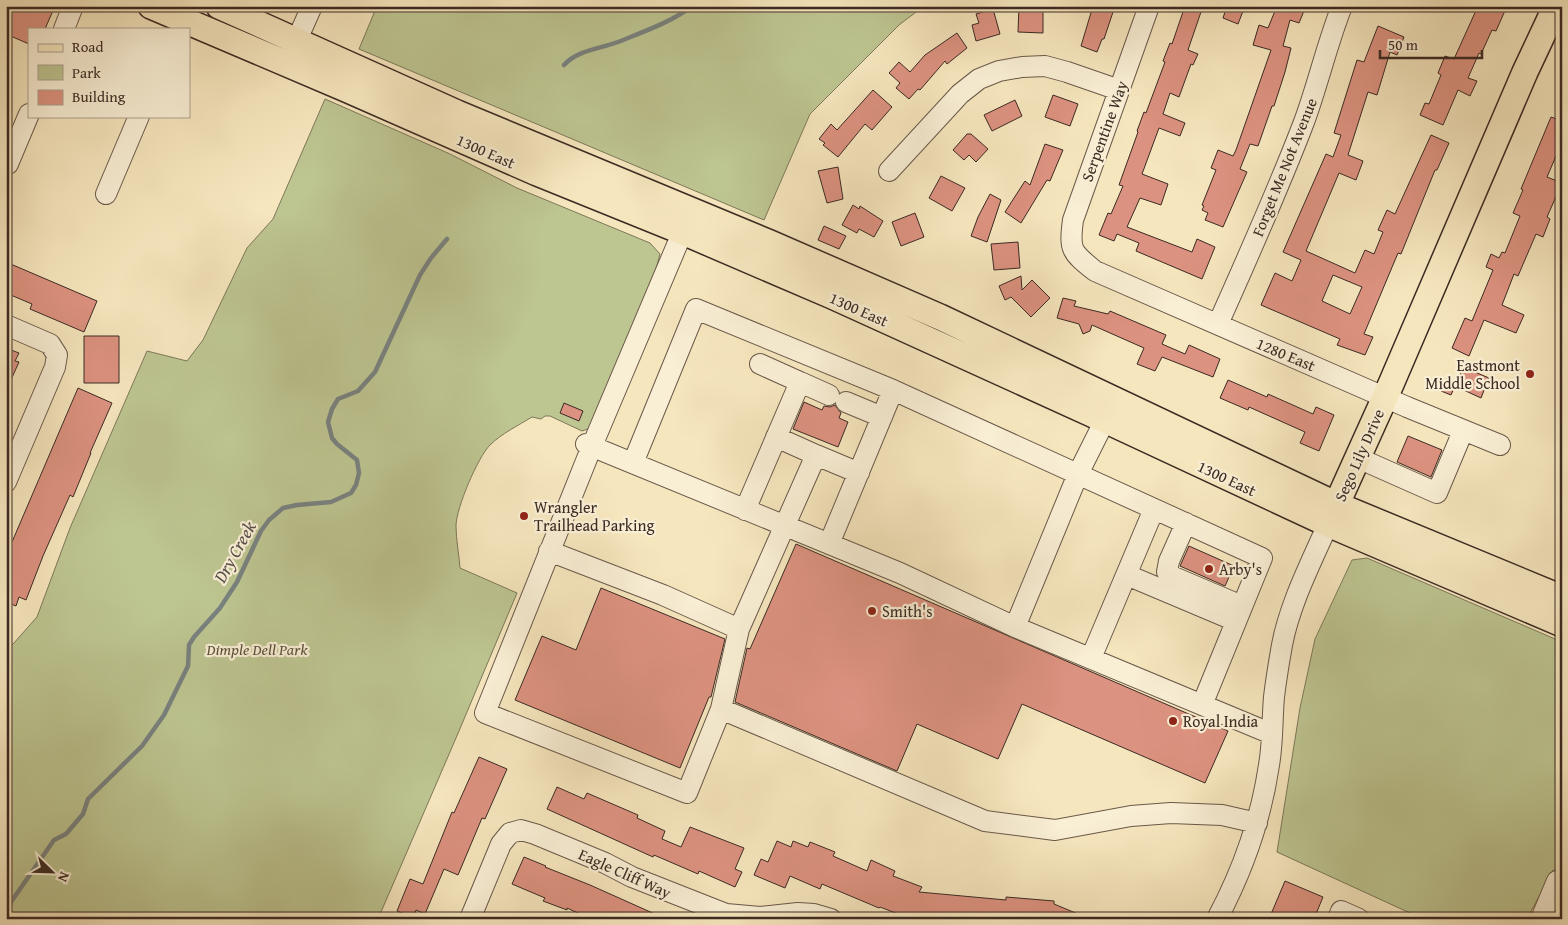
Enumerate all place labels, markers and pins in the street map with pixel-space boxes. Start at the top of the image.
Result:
place label: Eastmont Middle School [1425,353,1521,395]
marker: Eastmont Middle School [1524,368,1536,380]
place label: Wrangler Trailhead Parking [534,495,654,537]
marker: Wrangler Trailhead Parking [518,510,530,522]
place label: Arby's [1219,557,1262,581]
marker: Arby's [1203,563,1215,575]
place label: Smith's [882,599,932,623]
marker: Smith's [866,605,878,617]
place label: Royal India [1183,709,1259,733]
marker: Royal India [1167,715,1179,727]

